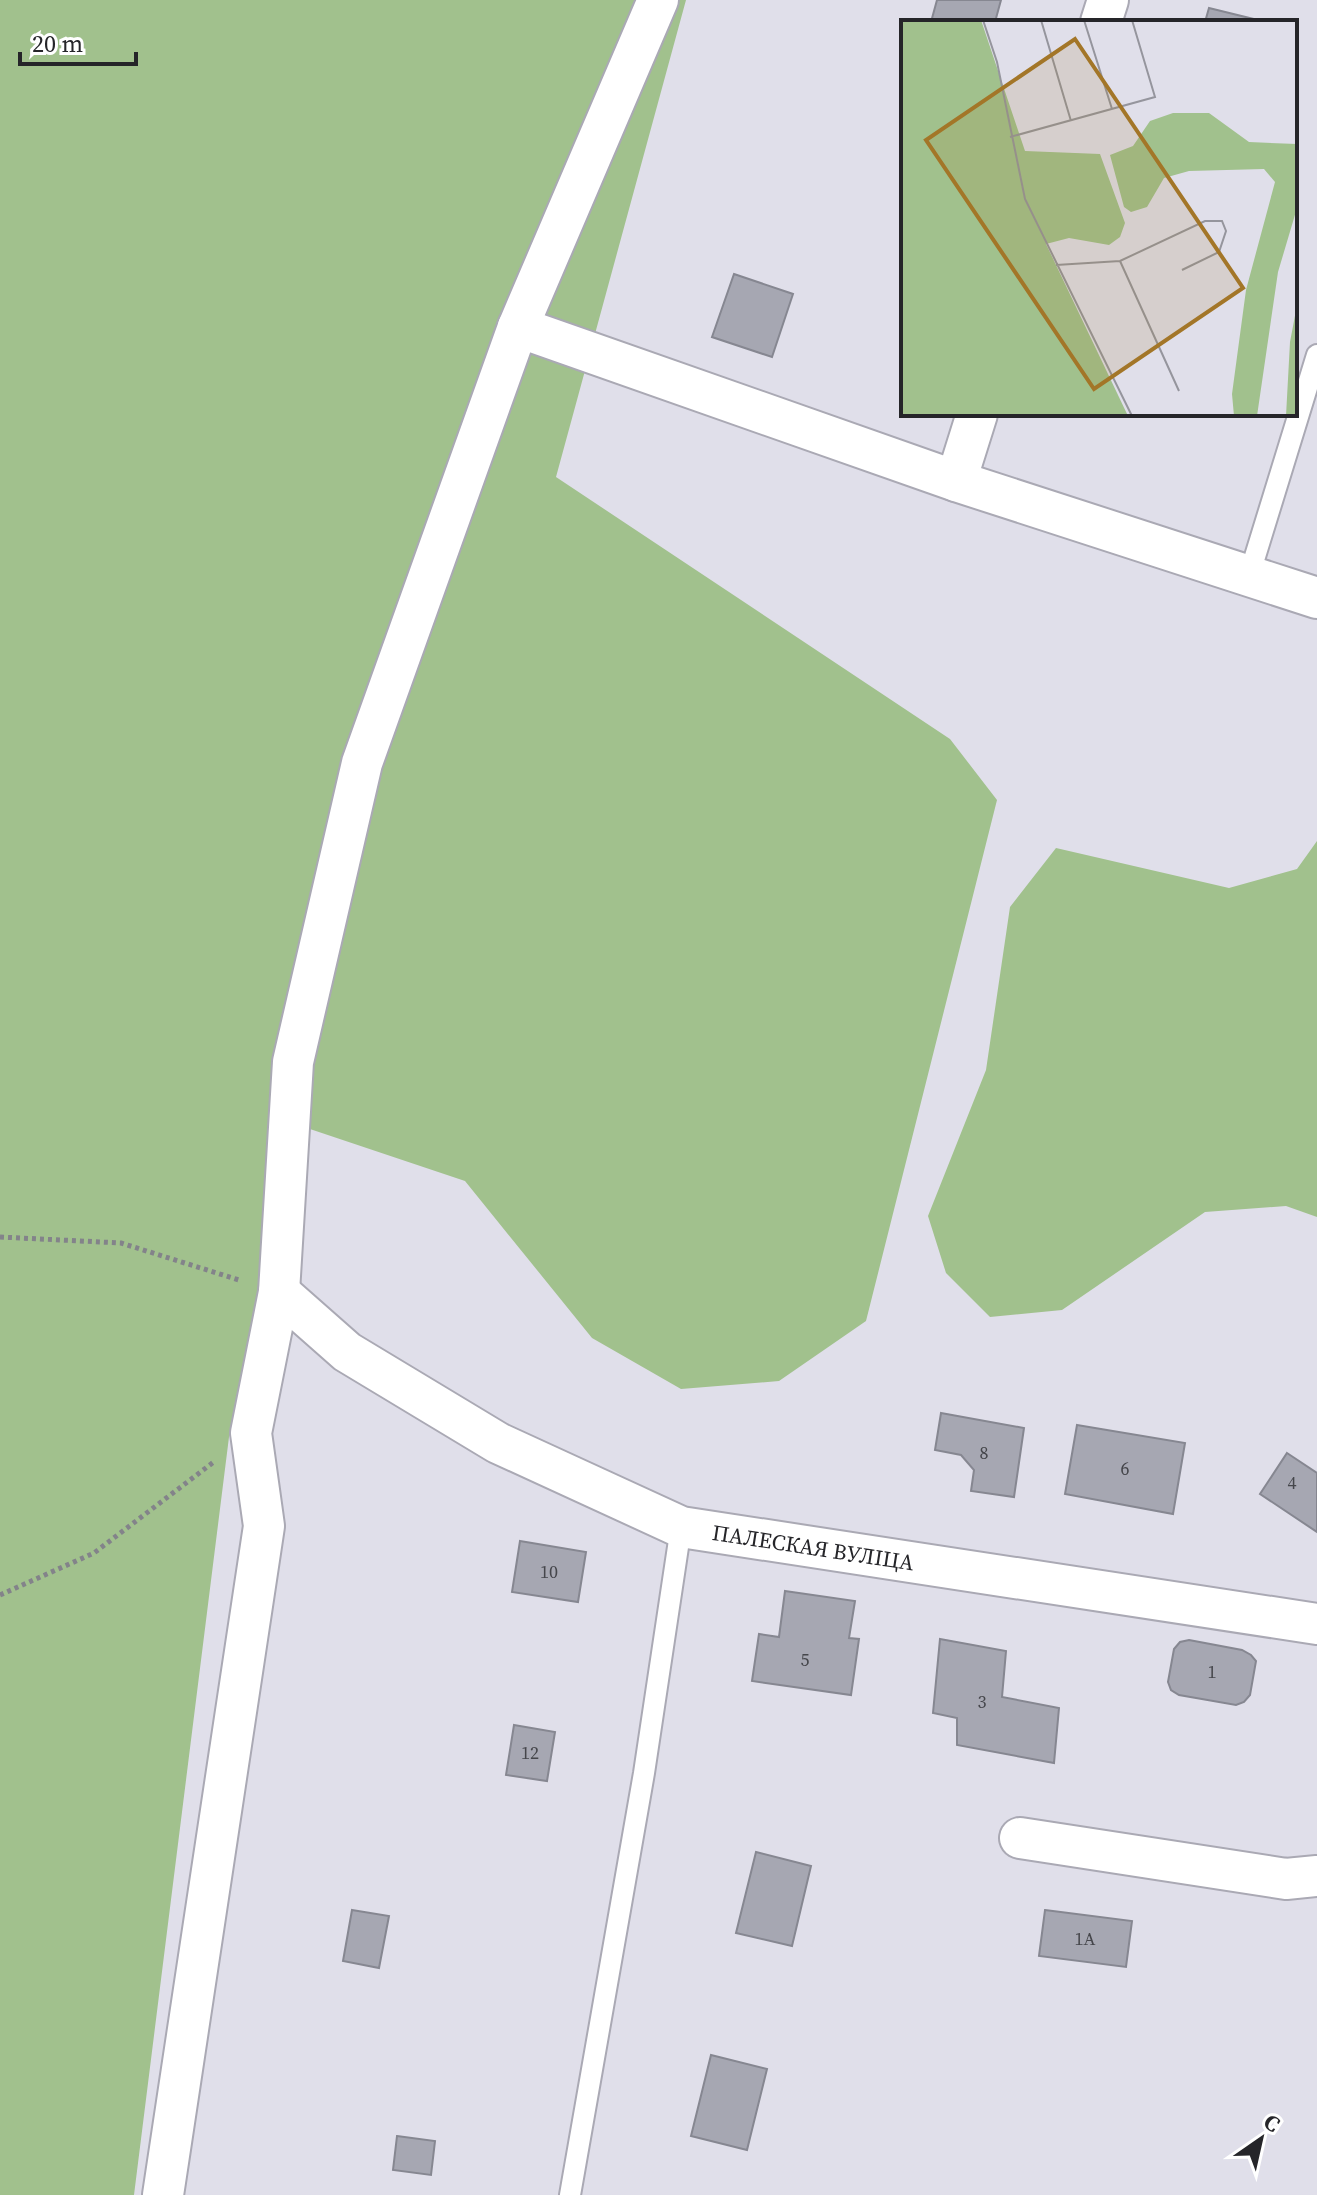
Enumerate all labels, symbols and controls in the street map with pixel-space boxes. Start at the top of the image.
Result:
scale bar [20,16,136,66]
inset map [901,20,1297,416]
text: 20 m [32,27,83,60]
house number: 8 [980,1440,989,1465]
house number: 6 [1121,1456,1130,1481]
house number: 4 [1288,1470,1297,1495]
street label: ПАЛЕСКАЯ ВУЛІЦА [710,1517,917,1577]
house number: 10 [540,1559,558,1584]
house number: 5 [801,1647,810,1672]
house number: 1 [1208,1659,1217,1684]
house number: 3 [978,1689,987,1714]
house number: 12 [521,1740,539,1765]
house number: 1A [1075,1926,1096,1951]
north arrow [1221,2099,1301,2179]
text: С [1258,2106,1287,2139]

